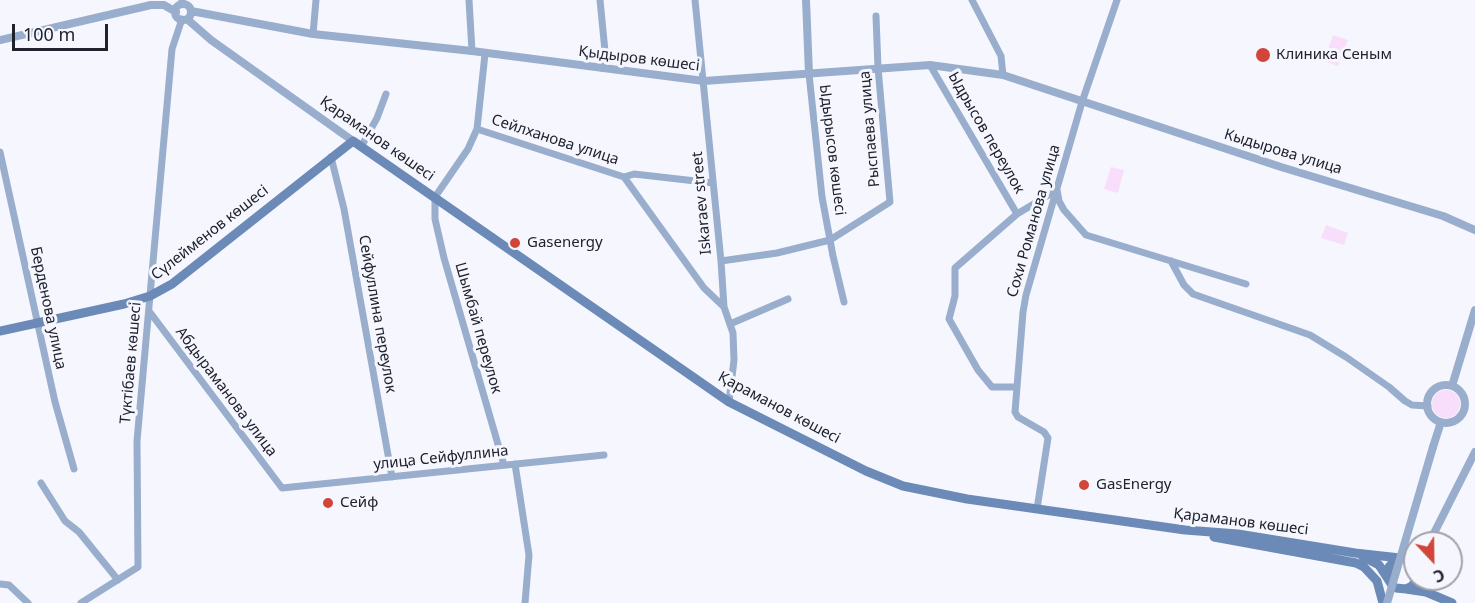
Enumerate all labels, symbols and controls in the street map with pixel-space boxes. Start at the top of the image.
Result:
scale bar [15,12,111,50]
text: 100 m [23,22,75,46]
street label: Қыдыров көшесі [577,43,701,75]
marker: Клиника Сеным [1254,46,1272,64]
place label: Клиника Сеным [1276,46,1392,64]
street label: Ыдрысов переулок [944,69,1028,197]
street label: Рыспаева улица [856,70,884,188]
street label: Ыдырысов көшесі [815,83,849,217]
street label: Қараманов көшесі [316,93,438,185]
street label: Сейлханова улица [489,111,621,169]
street label: Кыдырова улица [1222,125,1344,179]
street label: Сохи Романова улица [1004,143,1064,299]
street label: Iskaraev street [689,151,715,255]
street label: Сүлейменов көшесі [148,182,272,284]
street label: Сейфуллина переулок [354,234,400,394]
place label: Gasenergy [527,234,603,252]
marker: Gasenergy [508,236,522,250]
street label: Берденова улица [26,245,70,371]
street label: Шымбай переулок [451,260,505,396]
street label: Түктібаев көшесі [117,301,145,425]
street label: Абдыраманова улица [171,324,281,460]
street label: Қараманов көшесі [715,368,843,448]
street label: улица Сейфуллина [373,442,509,474]
place label: GasEnergy [1096,476,1172,494]
marker: GasEnergy [1077,478,1091,492]
place label: Сейф [340,494,378,512]
marker: Сейф [321,496,335,510]
street label: Қараманов көшесі [1172,505,1310,539]
north arrow [1403,531,1463,591]
text: С [1430,564,1448,588]

